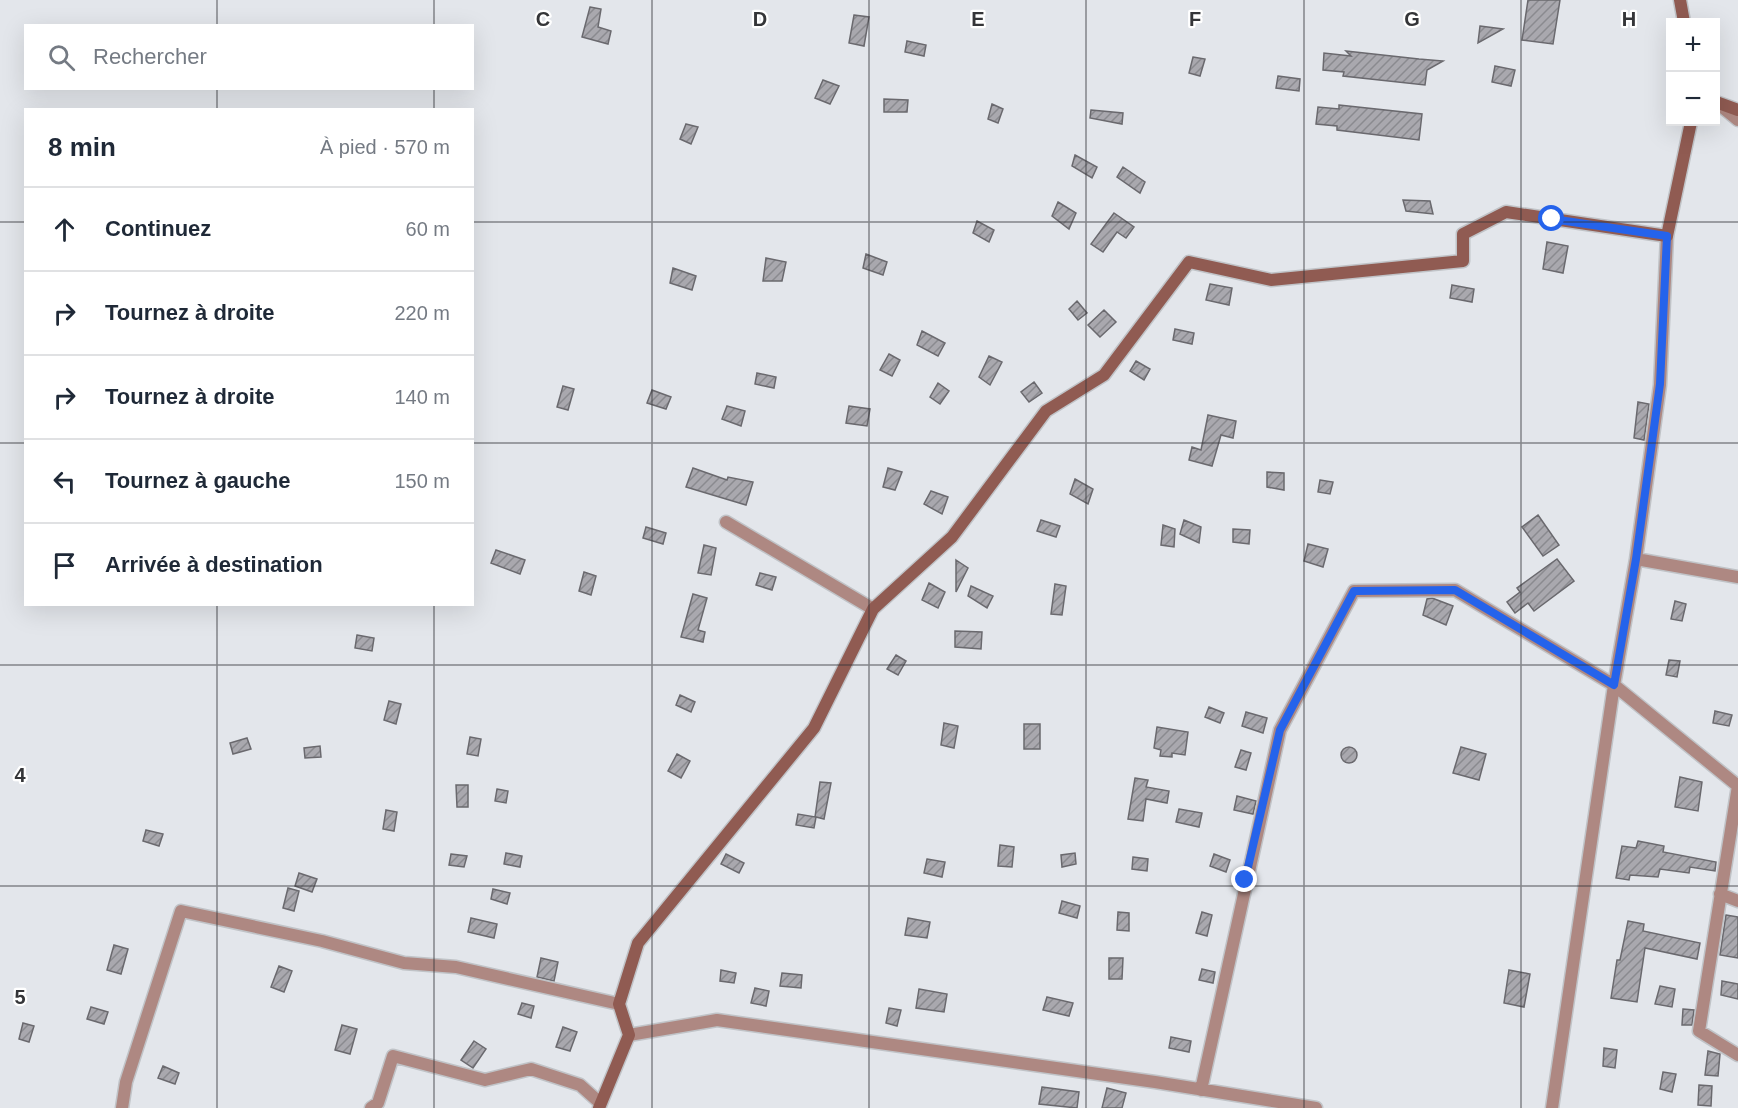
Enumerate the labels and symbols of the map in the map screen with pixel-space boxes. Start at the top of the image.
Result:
text: C [536,8,550,30]
text: D [753,8,767,30]
text: E [971,8,985,30]
text: F [1189,8,1201,30]
text: G [1404,8,1420,30]
text: H [1622,8,1636,30]
route start [1538,205,1564,231]
text: 4 [14,764,26,786]
route end [1231,866,1257,892]
text: 5 [14,986,26,1008]

